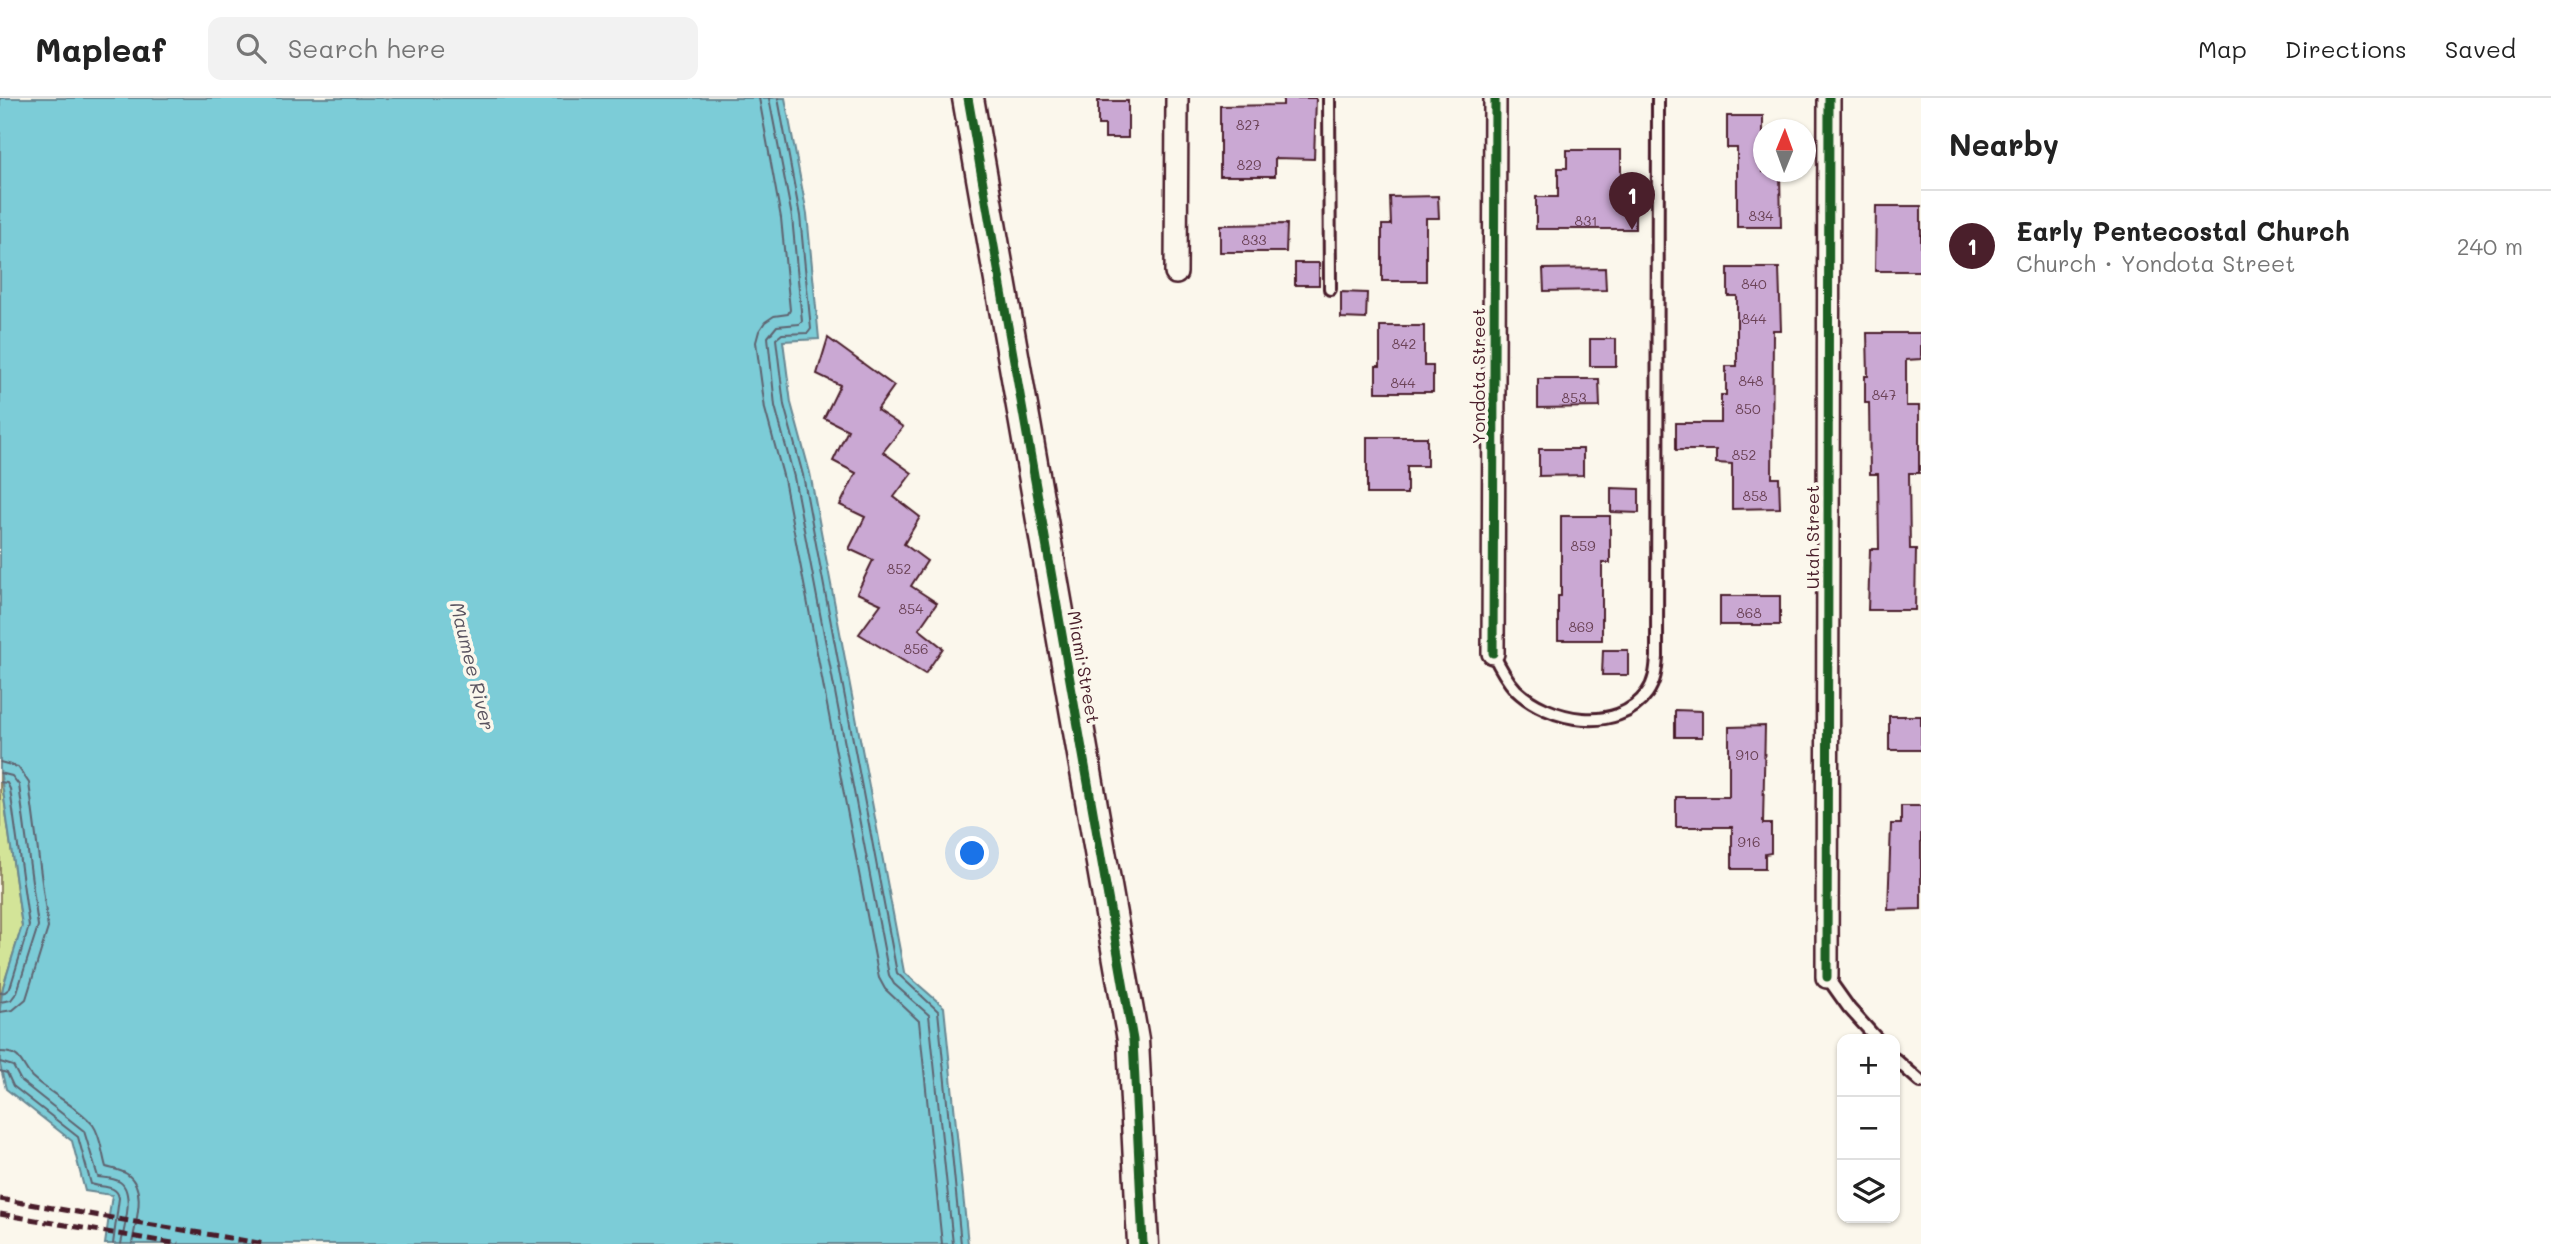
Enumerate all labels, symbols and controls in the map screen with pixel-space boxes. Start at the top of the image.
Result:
search box [208,17,698,80]
text: Mapleaf [35,27,166,70]
icon: search [232,29,270,67]
text: Search here [288,31,446,65]
text: Map [2198,33,2247,64]
text: Directions [2285,33,2407,64]
text: Saved [2445,33,2516,64]
house number: 827 [1236,115,1260,134]
north arrow [1753,119,1816,182]
text: Nearby [1949,124,2059,164]
house number: 829 [1237,155,1261,174]
pin: 1 [1609,172,1655,230]
house number: 834 [1749,206,1774,225]
house number: 831 [1575,211,1597,230]
text: Early Pentecostal Church [2016,214,2350,248]
house number: 833 [1242,230,1266,249]
text: 1 [1967,231,1977,261]
text: 240 m [2457,231,2523,261]
text: Church · Yondota Street [2016,248,2295,278]
house number: 840 [1741,274,1767,293]
street label: Yondota Street [1466,308,1490,444]
house number: 844 [1742,309,1767,328]
house number: 842 [1392,334,1416,353]
house number: 848 [1738,371,1764,390]
house number: 844 [1391,373,1416,392]
house number: 847 [1872,385,1896,404]
house number: 853 [1562,388,1586,407]
house number: 850 [1735,399,1761,418]
house number: 852 [1732,445,1756,464]
street label: Utah Street [1800,485,1824,589]
house number: 858 [1742,486,1768,505]
house number: 859 [1571,536,1595,555]
house number: 852 [887,559,911,578]
water label: Maumee River [445,599,501,733]
house number: 854 [899,599,924,618]
house number: 868 [1736,603,1762,622]
street label: Miami Street [1062,609,1106,725]
house number: 869 [1568,617,1594,636]
house number: 856 [903,639,929,658]
house number: 910 [1735,745,1759,764]
house number: 916 [1738,832,1761,851]
your location [955,836,989,870]
map controls [1837,1034,1900,1223]
button: + [1837,1034,1900,1097]
button: − [1837,1097,1900,1160]
button: layers [1837,1160,1900,1223]

